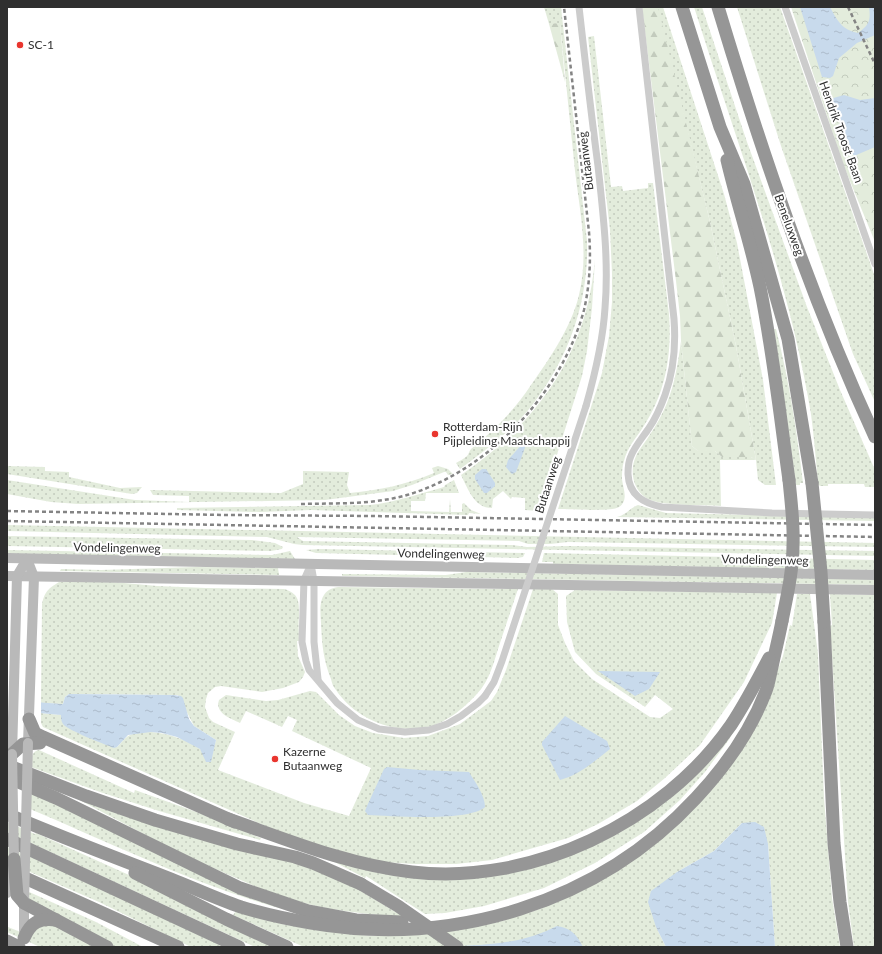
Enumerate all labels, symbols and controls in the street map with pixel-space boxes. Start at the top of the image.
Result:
place label: SC-1 [28,37,54,52]
marker: SC-1 [15,40,25,50]
street label: Hendrik Troost Baan [816,79,867,185]
street label: Butaanweg [574,131,597,191]
street label: Beneluxweg [771,192,808,258]
place label: Rotterdam-Rijn Pijpleiding Maatschappij [443,419,570,448]
marker: Rotterdam-Rijn Pijpleiding Maatschappij [430,429,440,439]
street label: Butaanweg [531,454,564,515]
street label: Vondelingenweg [73,539,161,556]
street label: Vondelingenweg [397,545,485,562]
street label: Vondelingenweg [721,551,809,568]
place label: Kazerne Butaanweg [283,744,342,773]
marker: Kazerne Butaanweg [270,754,280,764]

